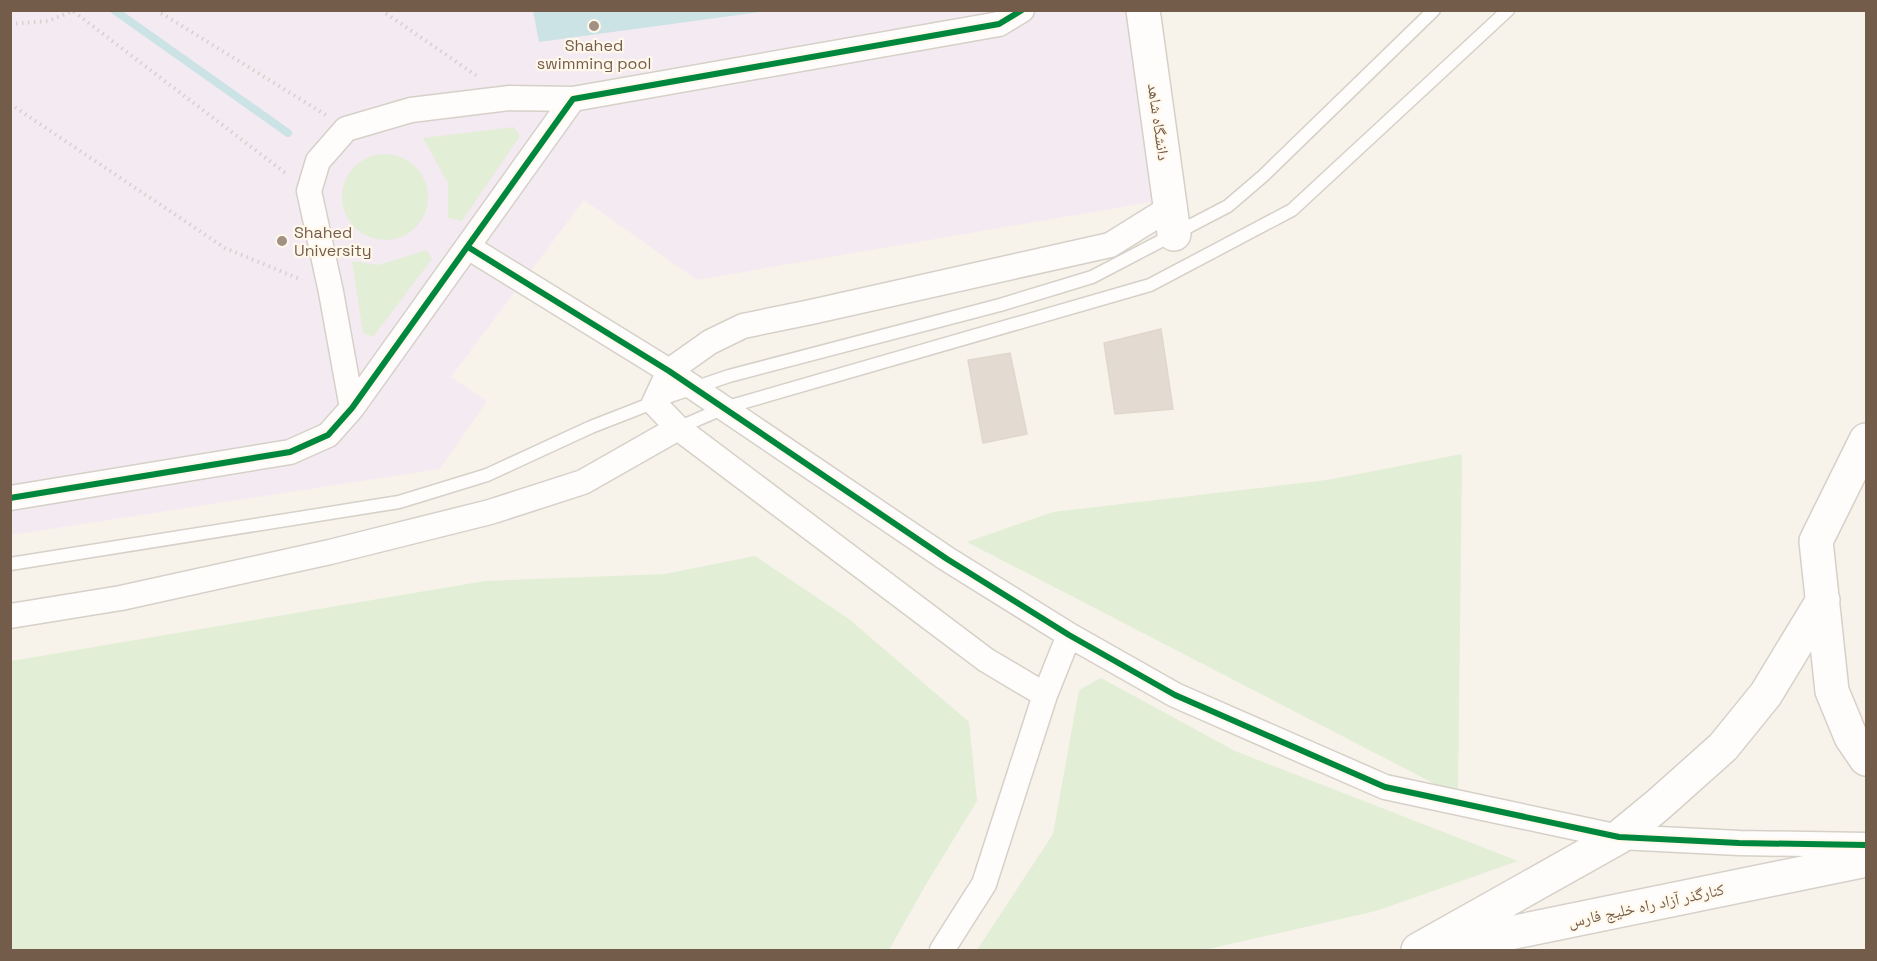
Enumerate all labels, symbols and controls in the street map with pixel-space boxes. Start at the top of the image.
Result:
marker: Shahed swimming pool [587,19,601,33]
place label: Shahed swimming pool [537,35,651,74]
street label: دانشگاه شاهد [1143,82,1174,162]
place label: Shahed University [294,222,372,261]
marker: Shahed University [275,234,289,248]
street label: کنارگذر آزاد راه خلیج فارس [1566,879,1726,932]

